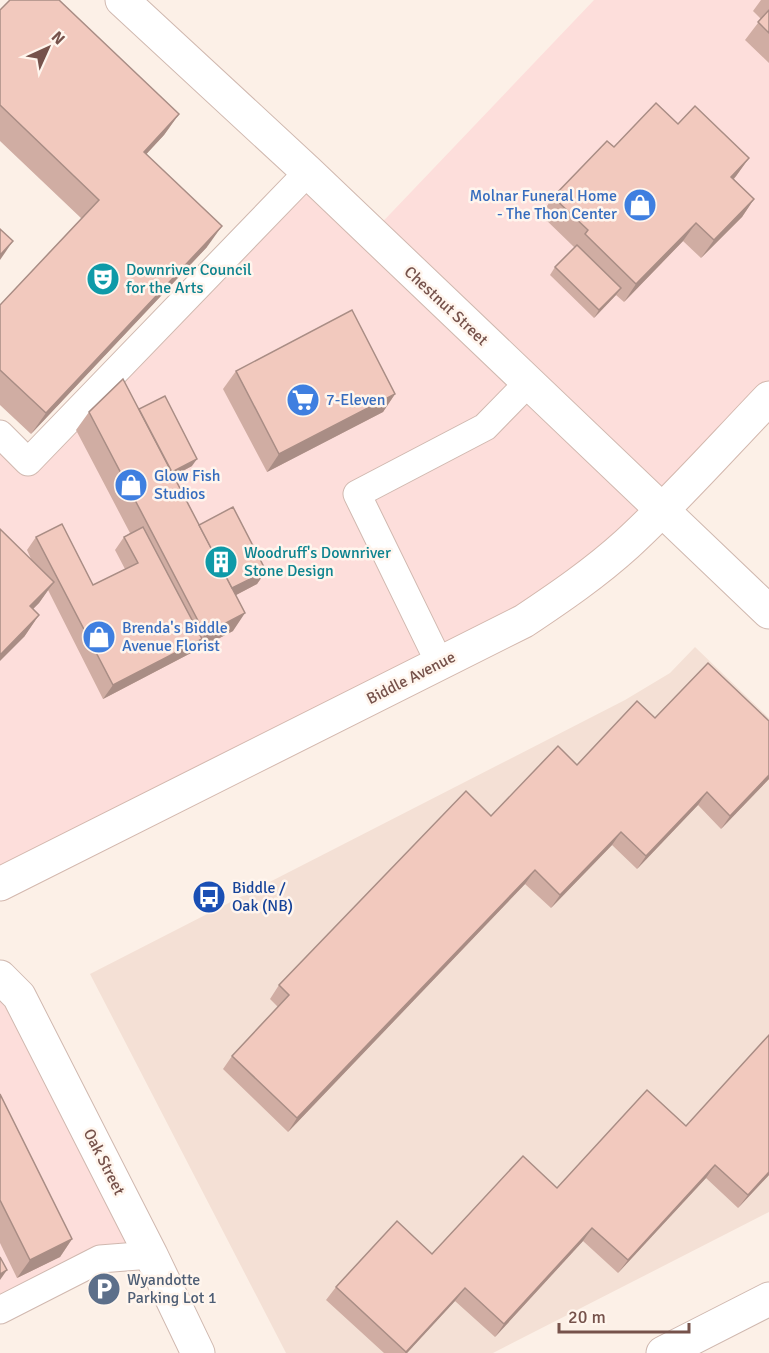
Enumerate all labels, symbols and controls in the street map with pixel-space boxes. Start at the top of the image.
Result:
north arrow [18,18,78,78]
text: N [47,27,69,49]
place label: Molnar Funeral Home - The Thon Center [469,186,617,224]
shop icon: Molnar Funeral Home - The Thon Center [622,187,658,223]
place label: Downriver Council for the Arts [126,260,252,298]
theatre icon: Downriver Council for the Arts [85,261,121,297]
street label: Chestnut Street [400,262,492,350]
supermarket icon: 7-Eleven [285,382,321,418]
place label: 7-Eleven [326,390,385,410]
place label: Glow Fish Studios [154,466,220,504]
shop icon: Glow Fish Studios [113,467,149,503]
place label: Woodruff's Downriver Stone Design [244,543,391,581]
building icon: Woodruff's Downriver Stone Design [203,544,239,580]
place label: Brenda's Biddle Avenue Florist [122,618,228,656]
shop icon: Brenda's Biddle Avenue Florist [81,619,117,655]
street label: Biddle Avenue [363,647,459,709]
place label: Biddle / Oak (NB) [232,878,293,916]
bus stop icon: Biddle / Oak (NB) [191,879,227,915]
street label: Oak Street [79,1126,129,1199]
place label: Wyandotte Parking Lot 1 [127,1270,217,1308]
parking icon: Wyandotte Parking Lot 1 [86,1271,122,1307]
scale bar [559,1296,690,1334]
text: 20 m [568,1306,606,1328]

